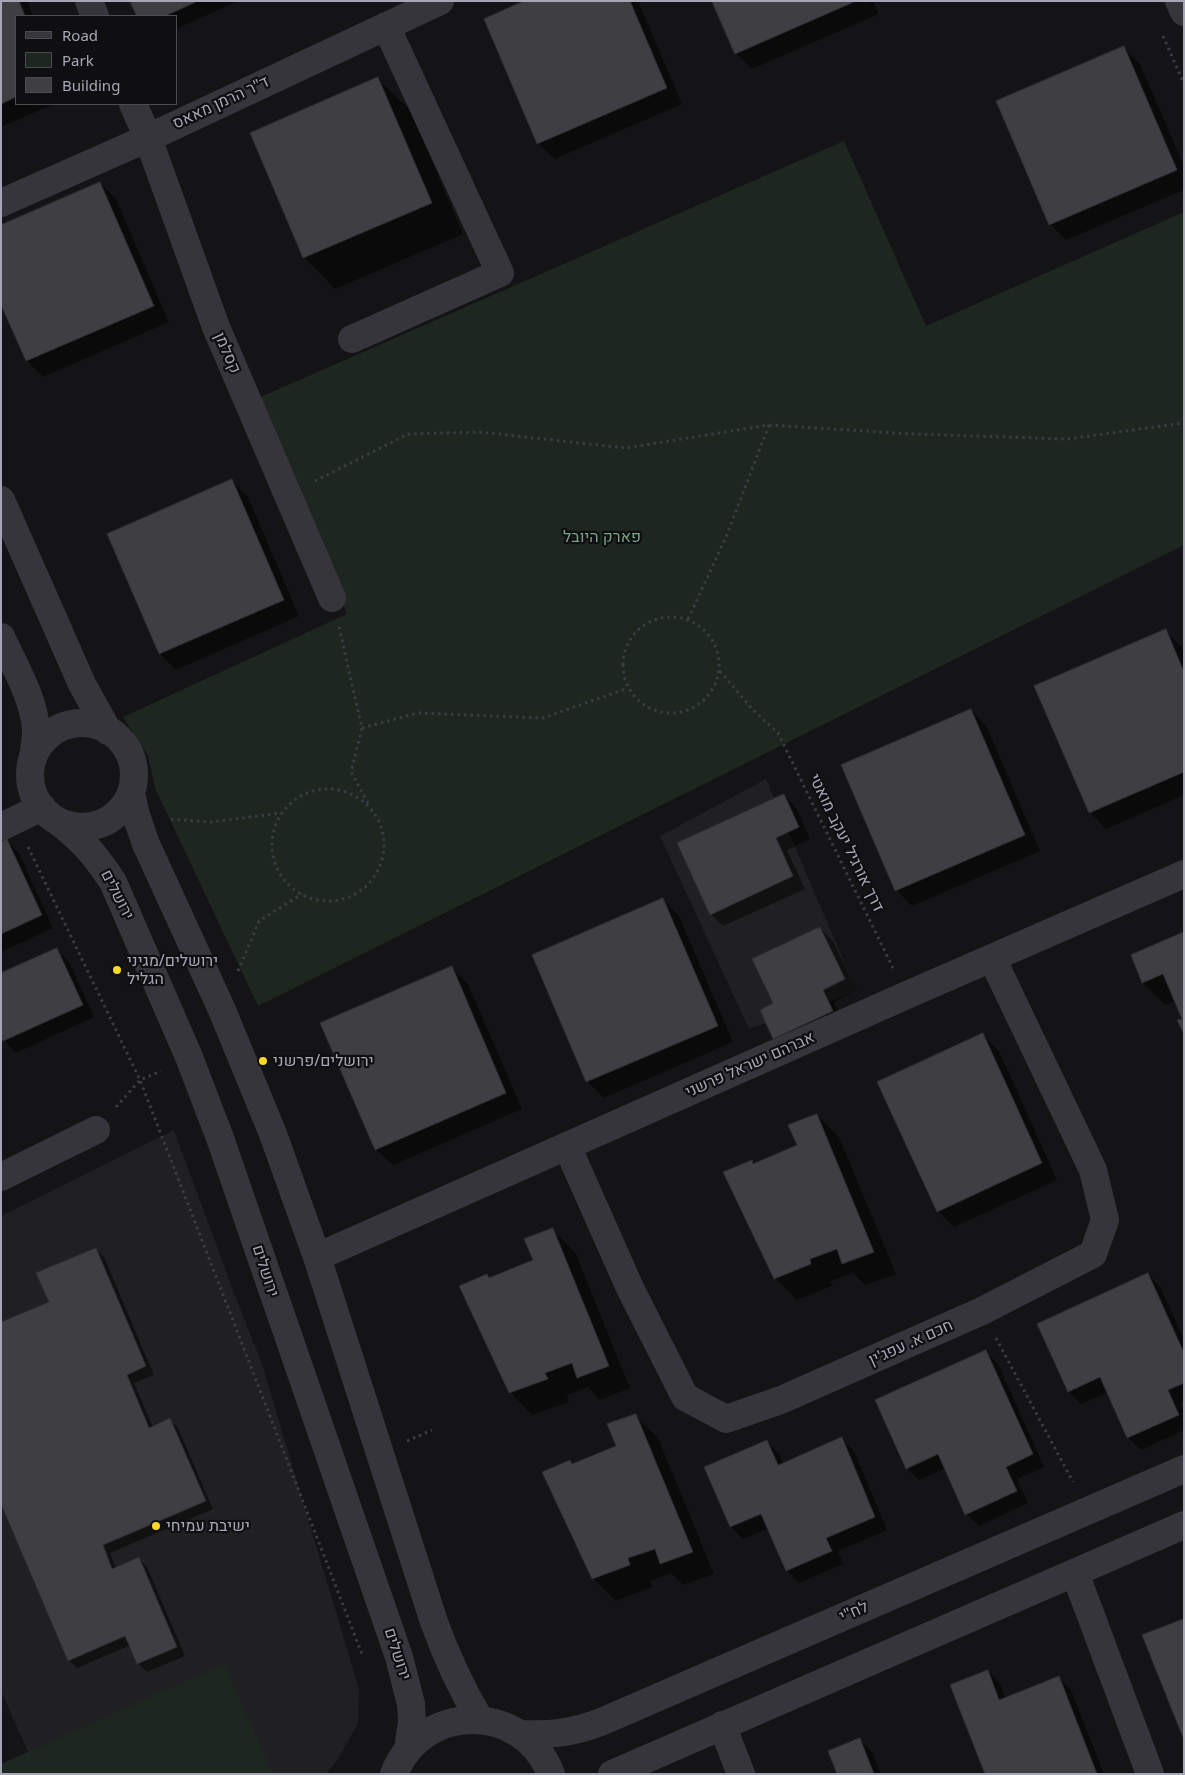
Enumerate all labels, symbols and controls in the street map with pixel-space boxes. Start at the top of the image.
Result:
legend [15,15,178,105]
text: Road [62,25,98,45]
text: Park [62,50,94,70]
street label: ד"ר הרמן מאאס [170,72,272,134]
text: Building [62,75,120,95]
street label: קסלמן [209,329,245,377]
park label: פארק היובל [563,527,641,547]
street label: דרך אורגיל יעקב מואטי [804,771,888,915]
street label: ירושלים [96,867,138,923]
place label: ירושלים/מגיני הגליל [127,951,218,989]
marker: ירושלים/מגיני הגליל [111,964,123,976]
street label: אברהם ישראל פרשני [682,1028,818,1102]
place label: ירושלים/פרשני [273,1051,373,1071]
marker: ירושלים/פרשני [257,1055,269,1067]
street label: ירושלים [248,1243,282,1299]
street label: חכם א. עפג'ין [866,1316,956,1370]
place label: ישיבת עמיחי [166,1516,250,1536]
marker: ישיבת עמיחי [150,1520,162,1532]
street label: לח"י [837,1597,871,1627]
street label: ירושלים [380,1626,414,1682]

